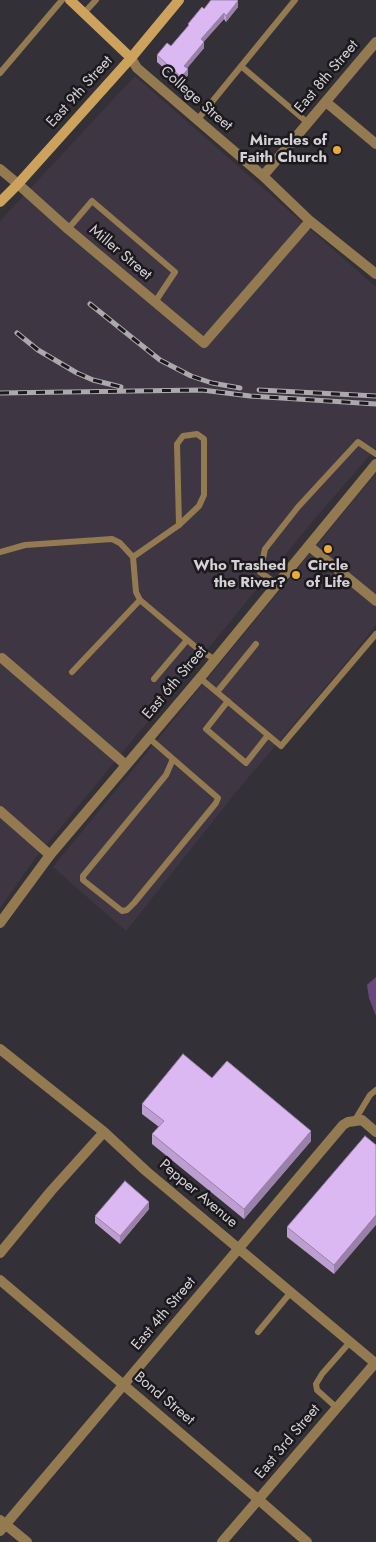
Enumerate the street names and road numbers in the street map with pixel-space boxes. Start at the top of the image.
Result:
street label: East 8th Street [291,37,363,117]
street label: East 9th Street [43,53,117,131]
street label: College Street [156,63,236,135]
street label: Miller Street [85,222,155,284]
street label: East 6th Street [139,643,211,723]
street label: Pepper Avenue [155,1156,241,1232]
street label: East 4th Street [128,1274,200,1354]
street label: Bond Street [130,1369,198,1429]
street label: East 3rd Street [252,1401,324,1483]

